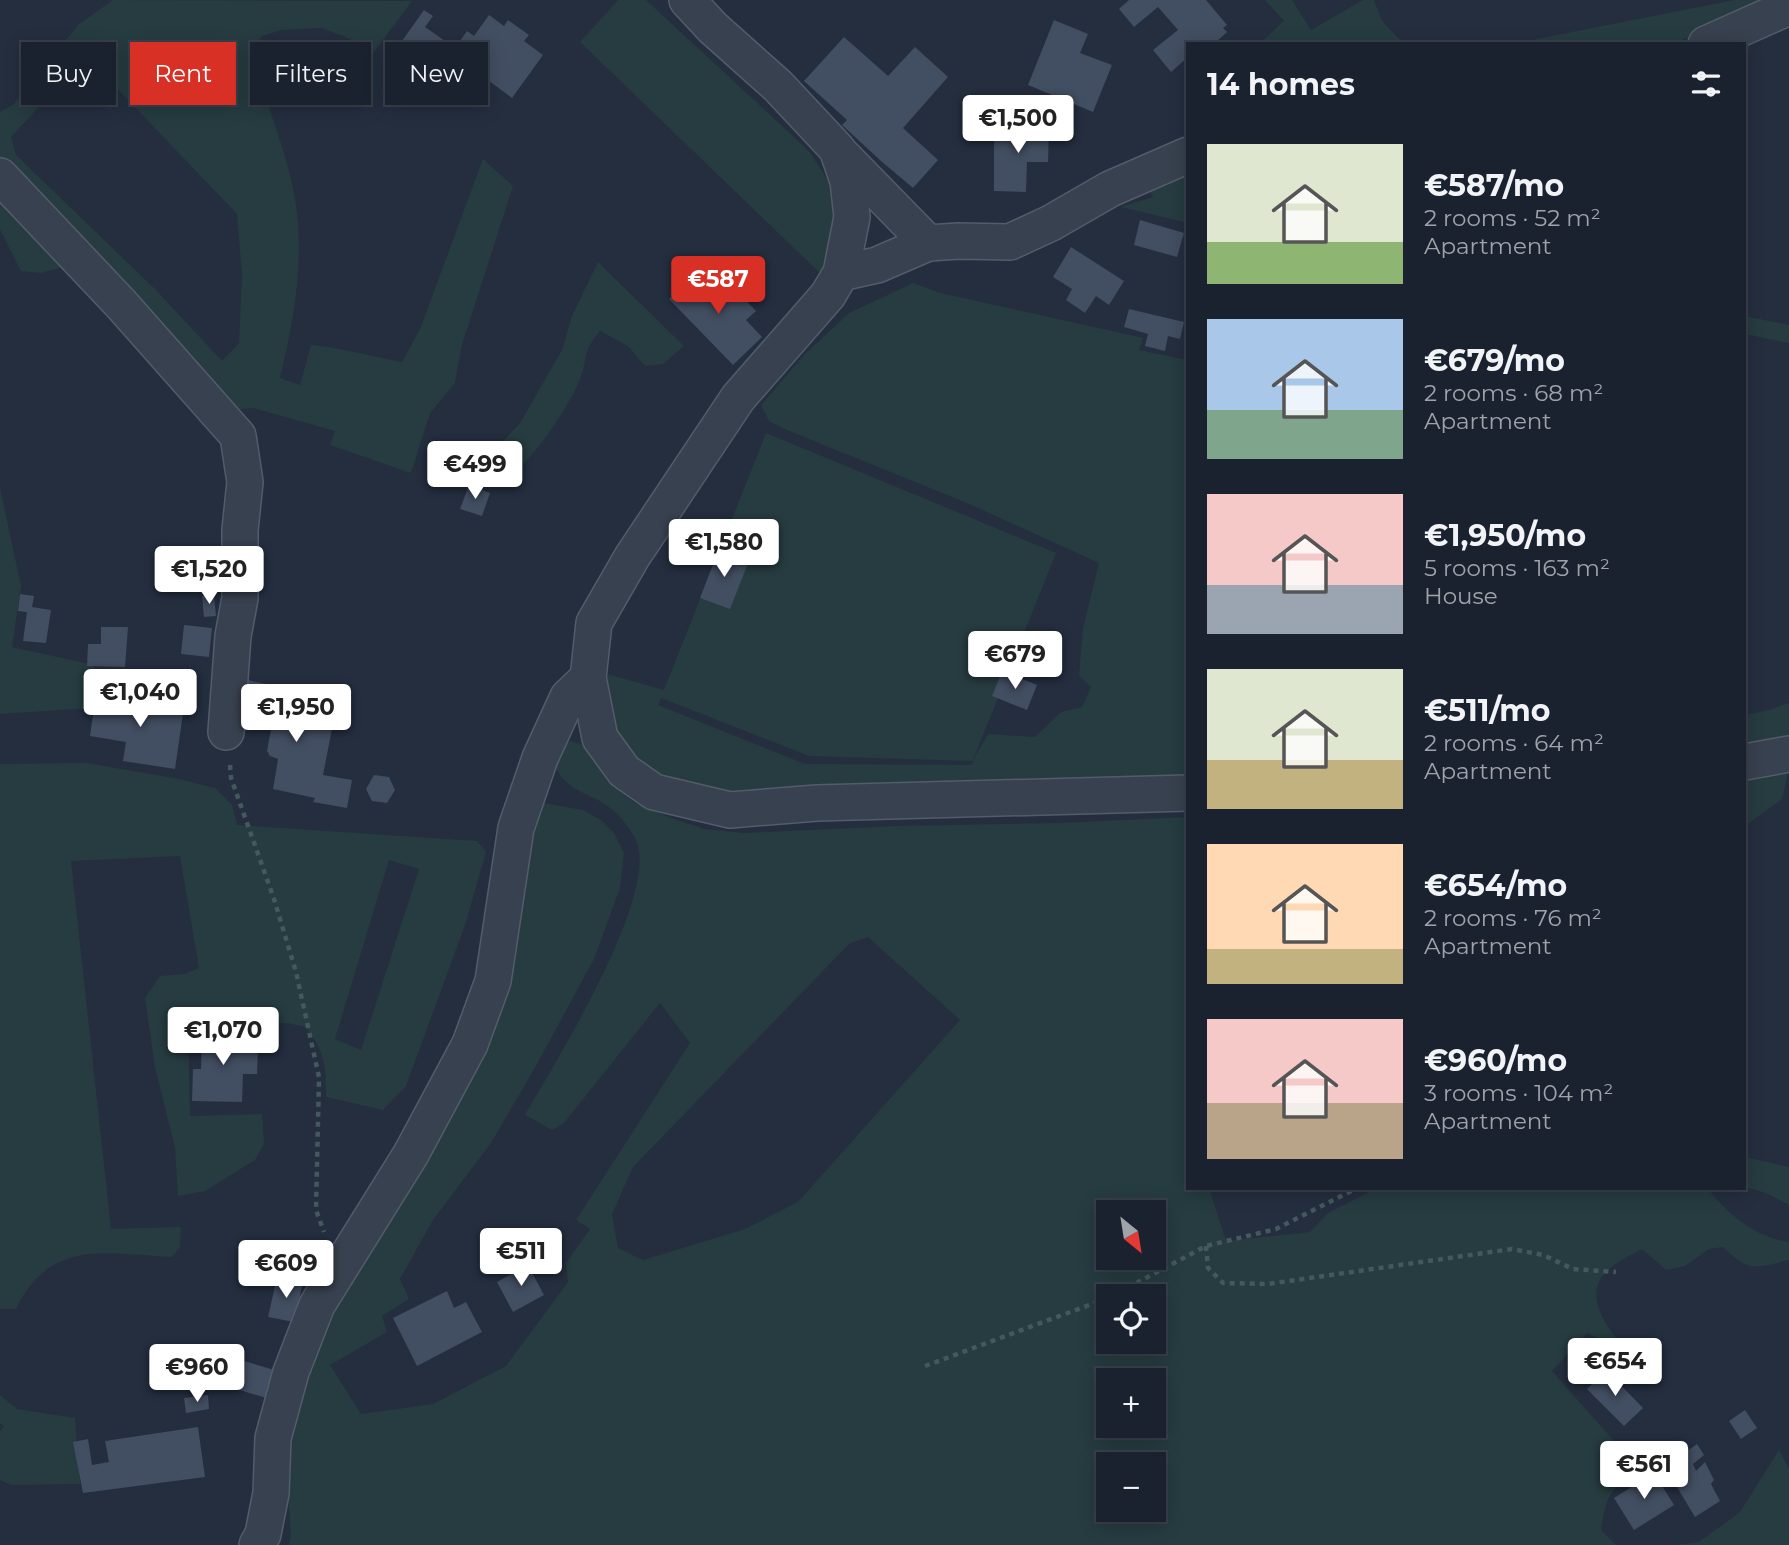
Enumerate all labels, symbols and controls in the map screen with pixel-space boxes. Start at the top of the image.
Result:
chip: Buy [21,42,116,105]
chip: Rent [130,42,236,105]
chip: Filters [250,42,371,105]
chip: New [385,42,488,105]
icon: filters [1687,65,1725,103]
text: 14 homes [1207,66,1355,103]
pin: €1,500 [961,96,1075,155]
text: €1,500 [979,104,1057,132]
text: €587/mo [1424,167,1564,204]
icon: home [1263,172,1347,256]
text: 2 rooms · 52 m² [1424,204,1601,232]
text: Apartment [1424,232,1552,260]
pin: €587 [677,256,759,316]
text: €587 [687,265,749,293]
text: €679/mo [1424,342,1565,379]
icon: home [1263,347,1347,431]
text: 2 rooms · 68 m² [1424,379,1603,407]
text: Apartment [1424,407,1552,435]
pin: €499 [434,442,516,501]
text: €499 [443,450,507,478]
text: €1,950/mo [1424,517,1586,554]
pin: €1,580 [667,520,781,579]
icon: home [1263,522,1347,606]
text: €1,580 [685,528,763,556]
pin: €1,520 [152,546,266,606]
text: 5 rooms · 163 m² [1424,554,1610,582]
text: €1,520 [171,555,247,583]
text: House [1424,582,1498,610]
pin: €679 [974,632,1056,691]
text: €679 [984,640,1046,668]
pin: €1,040 [83,670,197,729]
text: €1,040 [100,678,180,706]
pin: €1,950 [239,684,353,744]
text: €511/mo [1424,692,1551,729]
text: €1,950 [257,693,335,721]
icon: home [1263,697,1347,781]
text: 2 rooms · 64 m² [1424,729,1604,757]
text: Apartment [1424,757,1552,785]
text: €654/mo [1424,867,1567,904]
icon: home [1263,872,1347,956]
text: 2 rooms · 76 m² [1424,904,1602,932]
text: Apartment [1424,932,1552,960]
pin: €1,070 [166,1007,280,1067]
text: €1,070 [184,1016,262,1044]
text: €960/mo [1424,1042,1567,1079]
icon: home [1263,1047,1347,1131]
text: 3 rooms · 104 m² [1424,1079,1613,1107]
text: Apartment [1424,1107,1552,1135]
north arrow [1096,1200,1166,1270]
map controls [1096,1200,1166,1522]
pin: €511 [480,1228,562,1288]
text: €511 [496,1237,546,1265]
pin: €609 [245,1240,327,1300]
text: €609 [254,1249,318,1277]
button: locate [1096,1284,1166,1354]
pin: €654 [1574,1338,1656,1398]
pin: €960 [156,1344,238,1404]
text: €654 [1584,1347,1646,1375]
text: €960 [165,1353,229,1381]
button: + [1096,1368,1166,1438]
pin: €561 [1603,1442,1685,1501]
text: €561 [1616,1450,1672,1478]
button: − [1096,1452,1166,1522]

